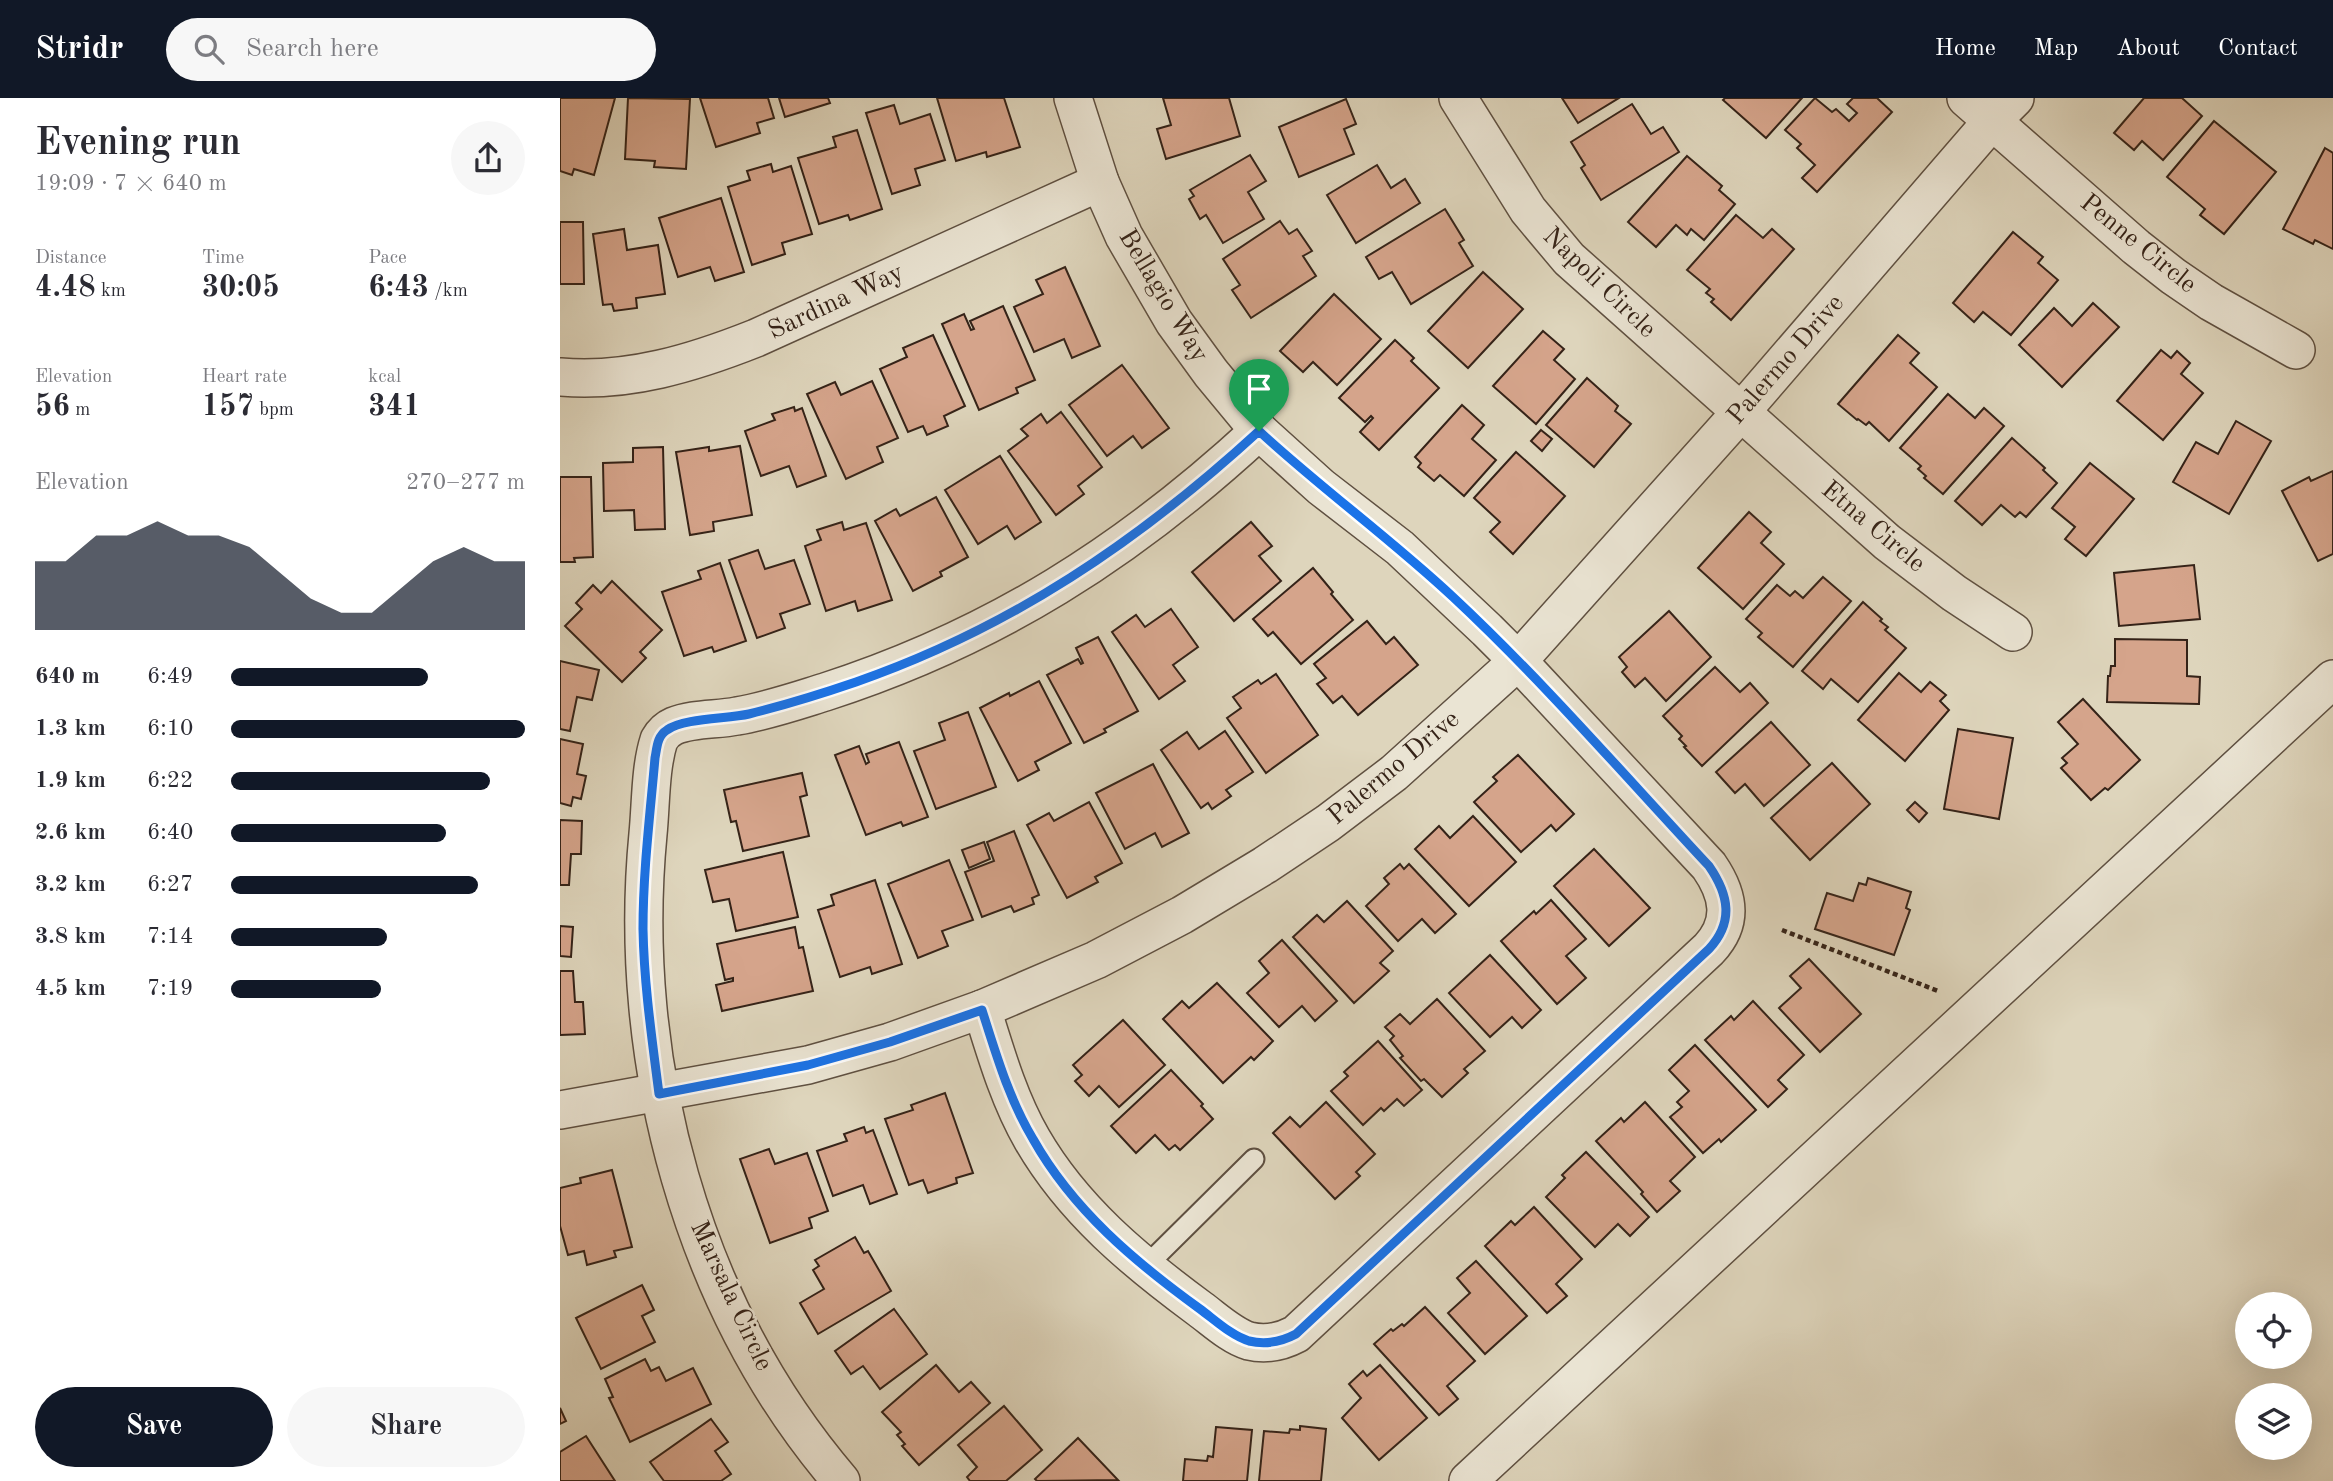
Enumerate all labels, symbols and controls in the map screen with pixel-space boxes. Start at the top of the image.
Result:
search box [166,18,656,81]
icon: search [190,30,228,68]
text: Stridr [35,33,124,66]
text: Search here [246,36,379,62]
text: Home [1935,37,1996,61]
text: Map [2034,37,2078,61]
text: About [2116,37,2180,61]
text: Contact [2218,37,2298,61]
button: share [451,121,525,195]
text: Evening run [35,125,241,163]
text: 19:09 · 7 × 640 m [35,172,227,195]
street label: Penne Circle [2075,190,2201,298]
street label: Napoli Circle [1537,223,1661,343]
street label: Bellagio Way [1113,225,1213,367]
text: Distance [35,249,107,268]
text: Time [202,249,244,268]
text: Pace [368,249,407,268]
street label: Sardina Way [764,259,908,345]
text: 4.48 [35,273,96,303]
text: 30:05 [202,273,280,303]
text: 6:43 [368,273,429,303]
text: km [96,282,126,301]
text: /km [429,282,468,301]
street label: Palermo Drive [1723,290,1849,430]
pin [1229,359,1289,431]
text: Elevation [35,368,112,387]
text: Heart rate [202,368,287,387]
text: kcal [368,368,401,387]
icon: arrive [1240,370,1278,408]
text: 56 [35,392,70,422]
text: 157 [202,392,254,422]
text: 341 [368,392,421,422]
text: m [70,401,90,420]
text: bpm [254,401,294,420]
text: Elevation [35,471,129,494]
text: 270–277 m [406,471,525,494]
street label: Etna Circle [1816,476,1930,578]
text: 640 m [35,665,100,688]
text: 6:49 [147,665,193,688]
street label: Palermo Drive [1323,706,1465,830]
text: 1.3 km [35,717,106,740]
text: 6:10 [147,717,193,740]
text: 1.9 km [35,769,106,792]
text: 6:22 [147,769,193,792]
text: 2.6 km [35,821,106,844]
text: 6:40 [147,821,193,844]
text: 3.2 km [35,873,106,896]
text: 6:27 [147,873,193,896]
text: 3.8 km [35,925,106,948]
text: 7:14 [147,925,193,948]
text: 4.5 km [35,977,106,1000]
text: 7:19 [147,977,193,1000]
street label: Marsala Circle [685,1217,777,1375]
map controls [2235,1292,2312,1460]
button: locate [2235,1292,2312,1369]
button: layers [2235,1383,2312,1460]
button: Save [35,1387,273,1467]
button: Share [287,1387,525,1467]

